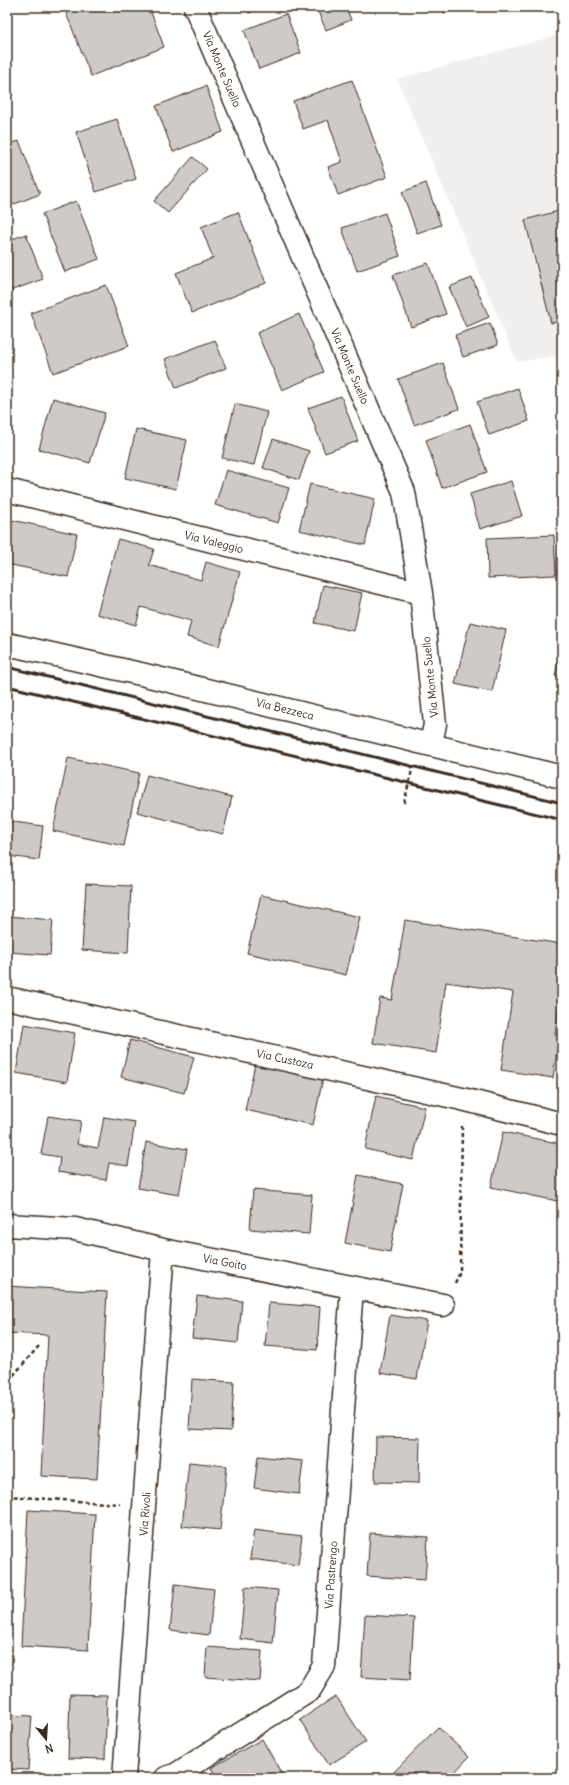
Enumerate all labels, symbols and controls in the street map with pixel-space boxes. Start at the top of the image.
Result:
street label: Via Monte Suello [200,29,244,109]
street label: Via Monte Suello [328,326,372,406]
street label: Via Valeggio [183,528,245,556]
street label: Via Monte Suello [419,636,441,718]
street label: Via Bezzeca [254,695,316,723]
street label: Via Custoza [255,1046,315,1072]
street label: Via Goito [202,1251,248,1273]
street label: Via Rivoli [136,1491,154,1537]
street label: Via Pastrengo [322,1540,340,1610]
north arrow [26,1719,66,1759]
text: N [43,1741,55,1756]

